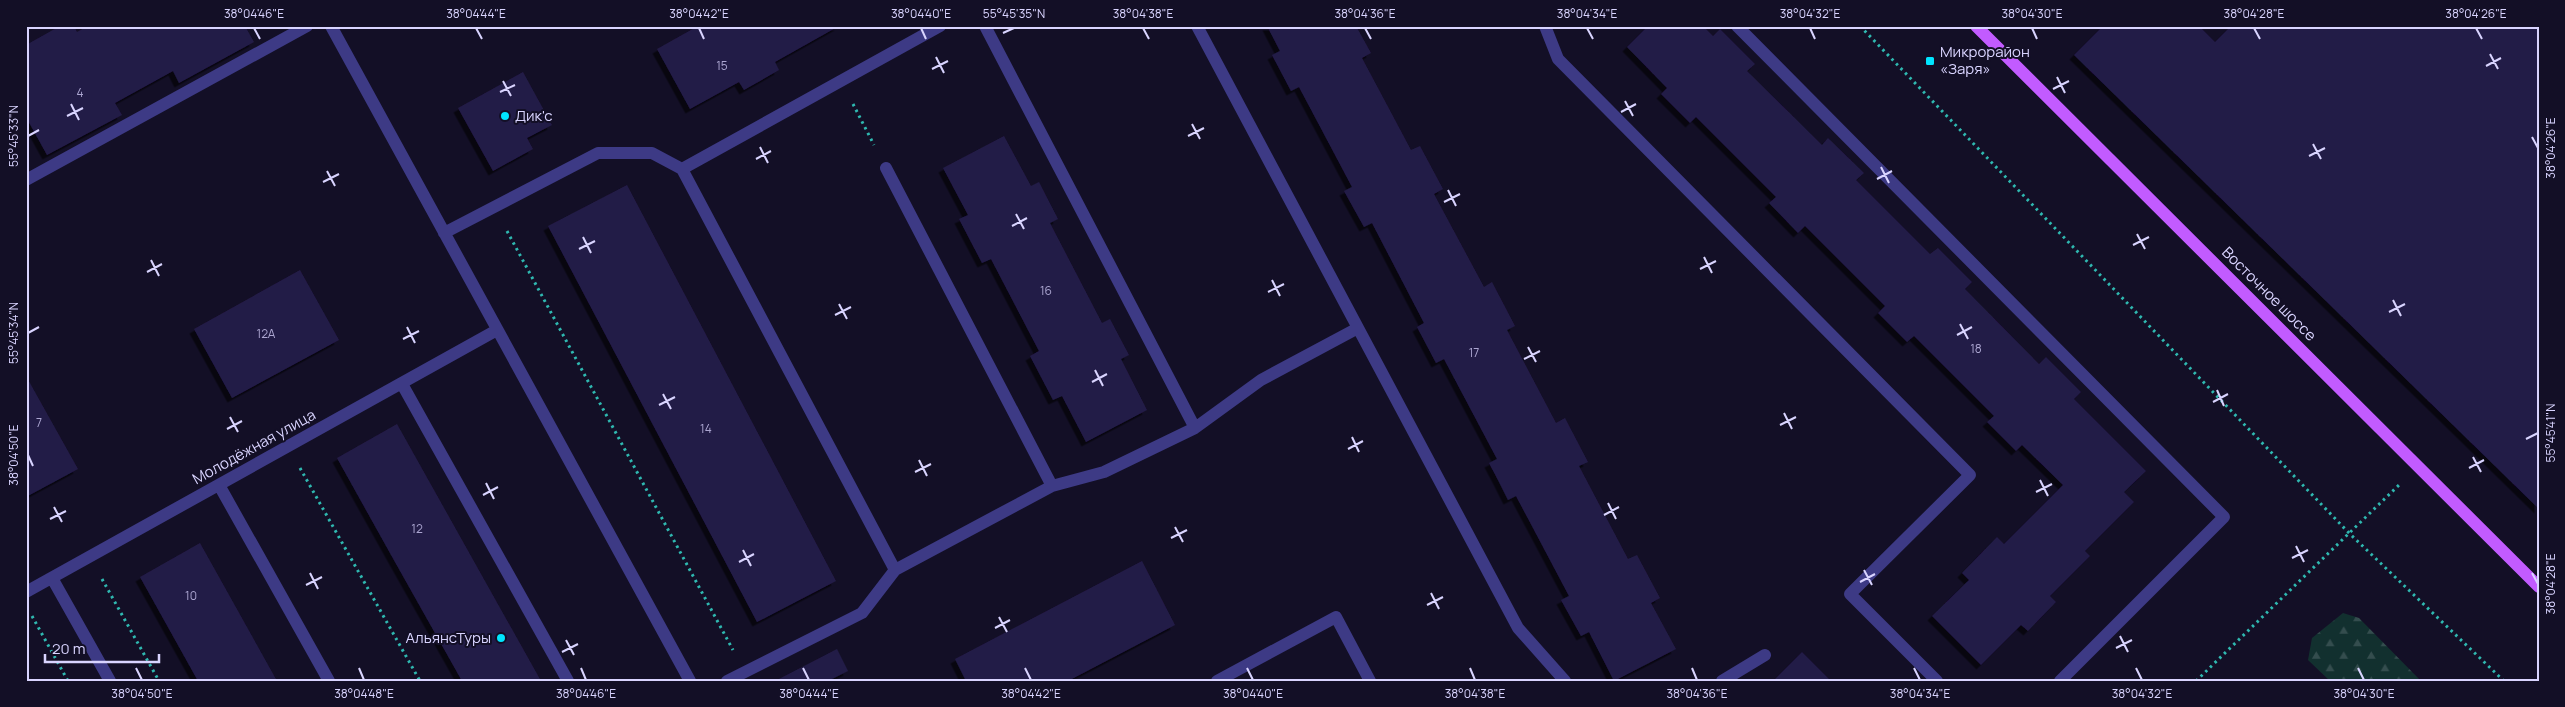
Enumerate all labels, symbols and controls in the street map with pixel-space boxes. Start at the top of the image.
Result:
text: 38°04'46"E [224,5,284,22]
text: 38°04'44"E [446,5,506,22]
text: 38°04'42"E [669,5,729,22]
text: 38°04'40"E [891,5,951,22]
text: 55°45'35"N [983,5,1045,22]
text: 38°04'38"E [1113,5,1174,22]
text: 38°04'36"E [1334,5,1396,22]
text: 38°04'34"E [1557,5,1617,22]
text: 38°04'32"E [1780,5,1840,22]
text: 38°04'30"E [2001,5,2063,22]
text: 38°04'28"E [2224,5,2285,22]
text: 38°04'26"E [2445,5,2507,22]
place label: Микрорайон «Заря» [1940,41,2030,79]
marker: Микрорайон «Заря» [1924,55,1936,67]
house number: 15 [716,57,728,74]
house number: 4 [76,84,84,101]
text: 55°45'33"N [5,105,22,167]
place label: Дик'с [515,105,553,126]
marker: Дик'с [499,110,511,122]
text: 38°04'26"E [2542,117,2559,179]
street label: Восточное шоссе [2218,242,2321,346]
house number: 16 [1040,282,1052,299]
text: 55°45'34"N [5,302,22,364]
house number: 12А [257,325,276,342]
house number: 18 [1970,340,1982,357]
house number: 17 [1469,344,1479,361]
text: 55°45'41"N [2542,403,2559,463]
street label: Молодёжная улица [188,404,319,489]
house number: 7 [36,414,42,431]
house number: 14 [700,420,712,437]
text: 38°04'50"E [5,424,22,486]
house number: 12 [411,520,423,537]
text: 38°04'28"E [2542,553,2559,614]
house number: 10 [185,587,197,604]
place label: АльянсТуры [406,627,491,648]
scale bar [45,632,159,664]
marker: АльянсТуры [495,632,507,644]
text: 20 m [52,638,85,659]
text: 38°04'50"E [111,685,173,702]
text: 38°04'48"E [334,685,394,702]
text: 38°04'46"E [556,685,616,702]
text: 38°04'44"E [779,685,839,702]
text: 38°04'42"E [1001,685,1061,702]
text: 38°04'40"E [1223,685,1283,702]
text: 38°04'38"E [1445,685,1506,702]
text: 38°04'36"E [1666,685,1728,702]
text: 38°04'34"E [1890,685,1950,702]
text: 38°04'32"E [2112,685,2172,702]
text: 38°04'30"E [2333,685,2395,702]

